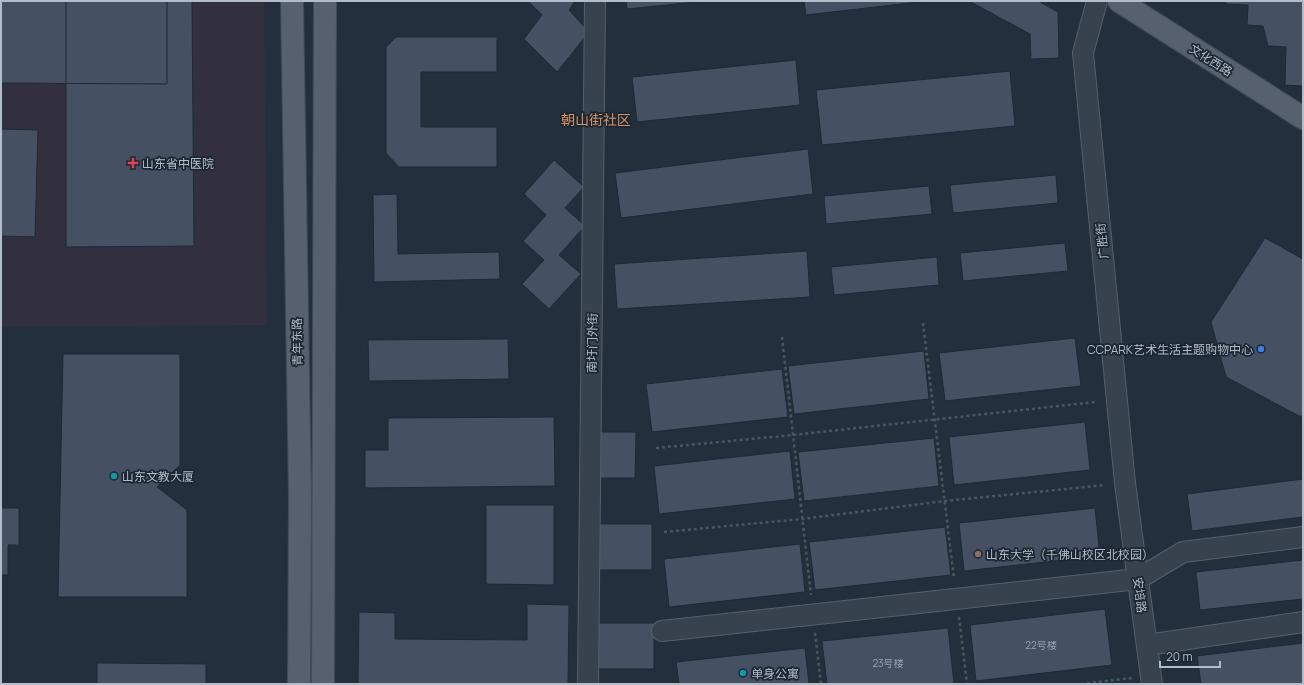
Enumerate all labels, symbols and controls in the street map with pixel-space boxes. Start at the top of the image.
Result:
street label: 文化西路 [1186,40,1236,80]
district label: 朝山街社区 [561,110,631,129]
place label: 山东省中医院 [142,155,214,172]
marker: 山东省中医院 [127,157,139,169]
street label: 广胜街 [1092,222,1112,260]
street label: 南圩门外街 [583,313,601,373]
street label: 青年东路 [288,318,306,366]
place label: CCPARK艺术生活主题购物中心 [1087,341,1253,358]
marker: CCPARK艺术生活主题购物中心 [1256,344,1266,354]
place label: 山东文教大厦 [122,468,194,485]
marker: 山东文教大厦 [109,471,119,481]
place label: 山东大学（千佛山校区北校园） [986,546,1154,563]
marker: 山东大学（千佛山校区北校园） [973,549,983,559]
street label: 安培路 [1129,576,1151,614]
house number: 22号楼 [1025,638,1057,652]
scale bar [1160,643,1220,669]
text: 20 m [1166,648,1193,665]
house number: 23号楼 [872,656,904,670]
place label: 单身公寓 [751,665,799,682]
marker: 单身公寓 [738,668,748,678]

